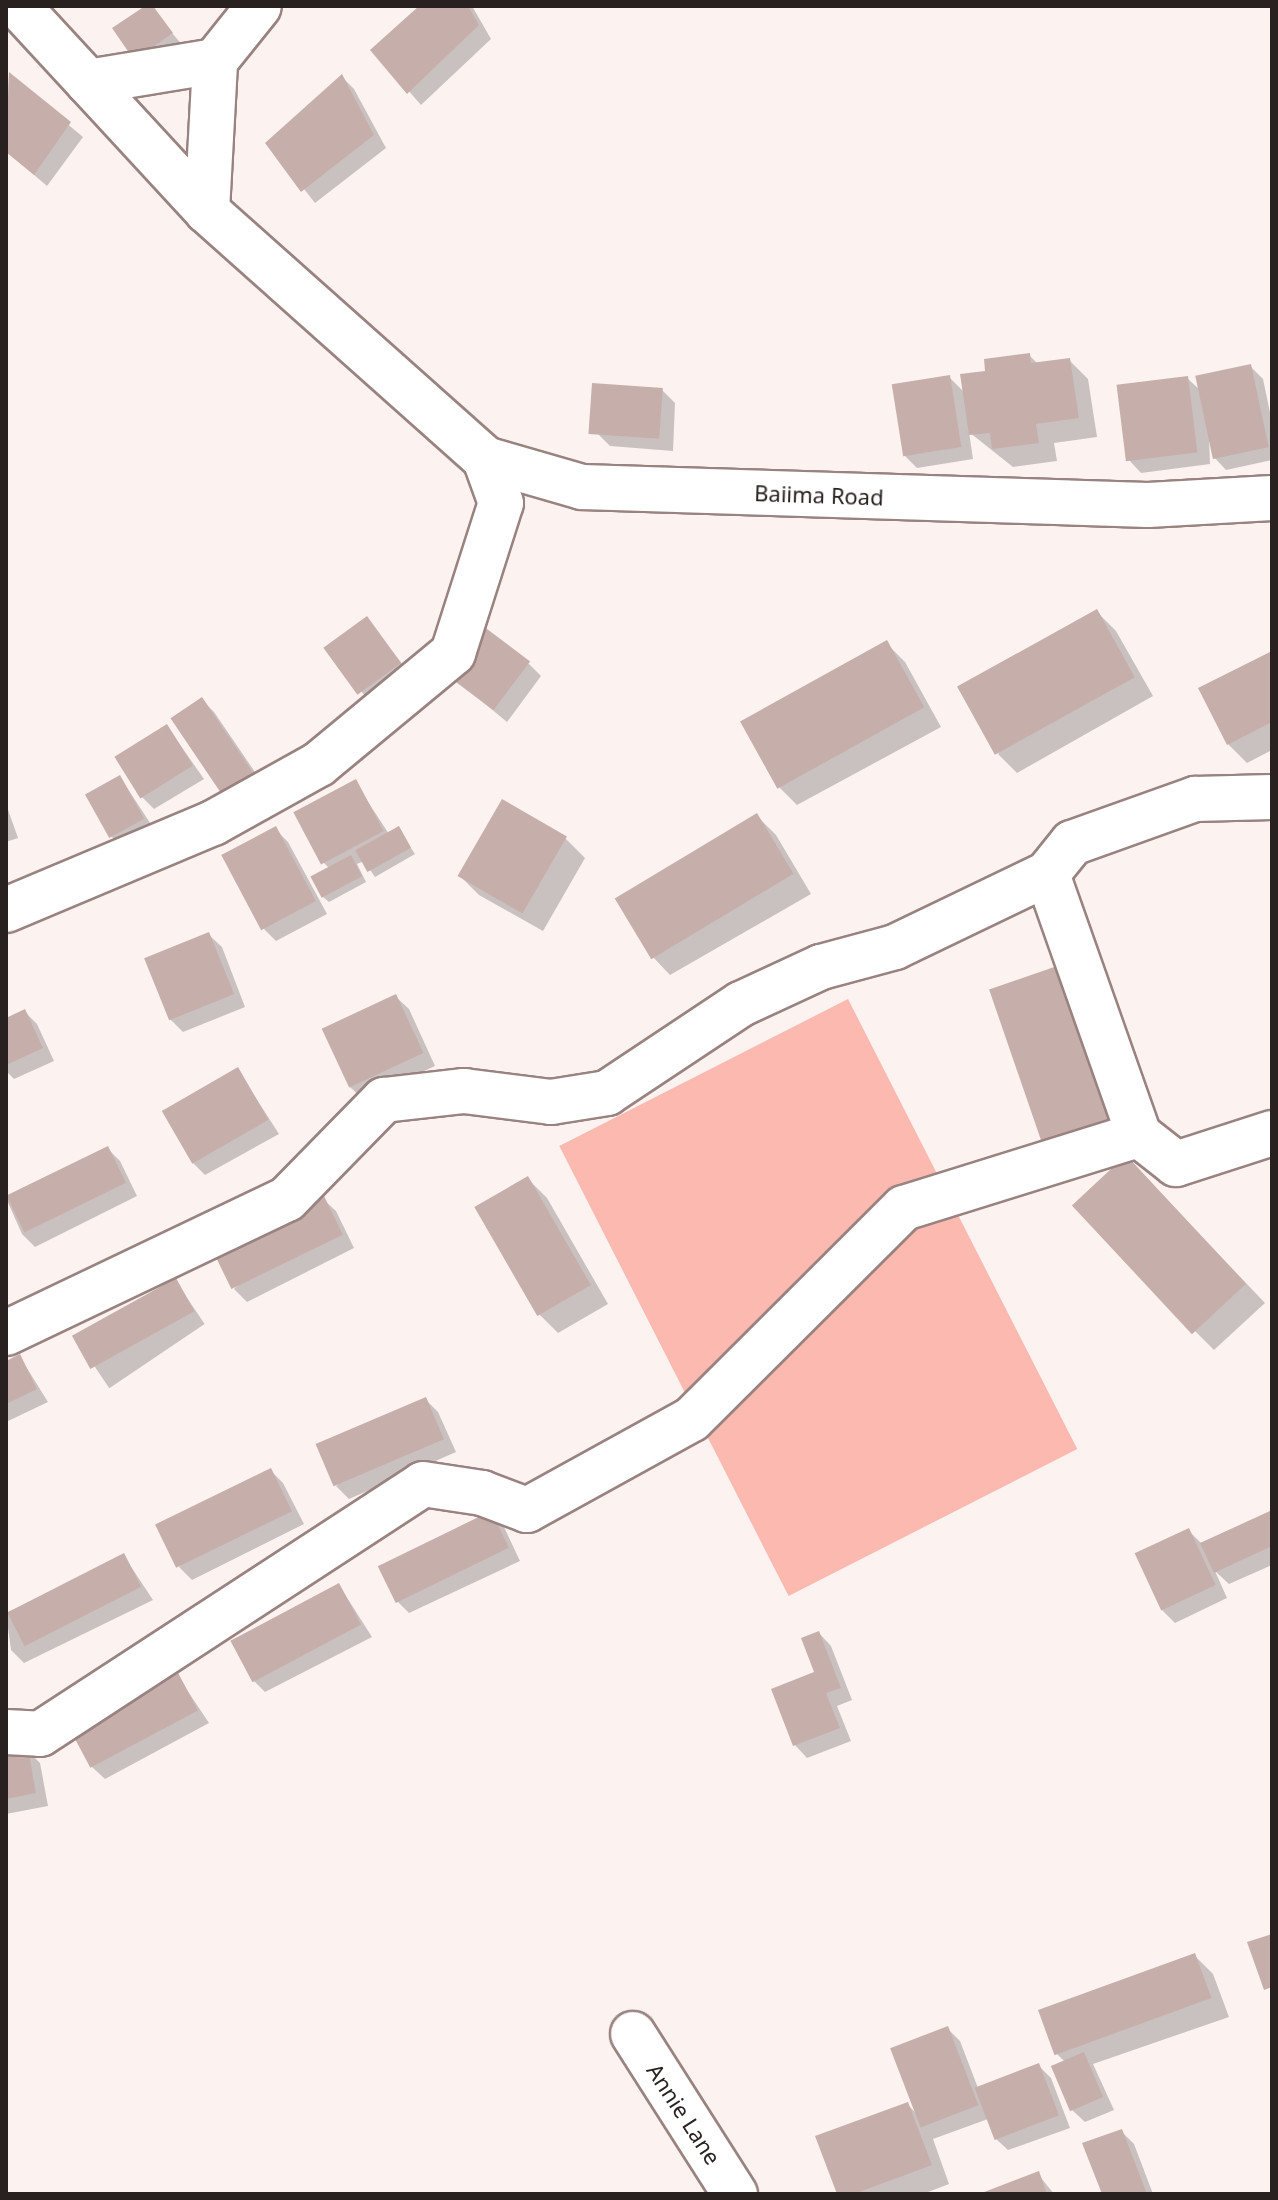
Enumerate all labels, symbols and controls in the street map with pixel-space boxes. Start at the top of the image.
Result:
street label: Baiima Road [754,480,884,510]
street label: Annie Lane [642,2059,726,2169]

